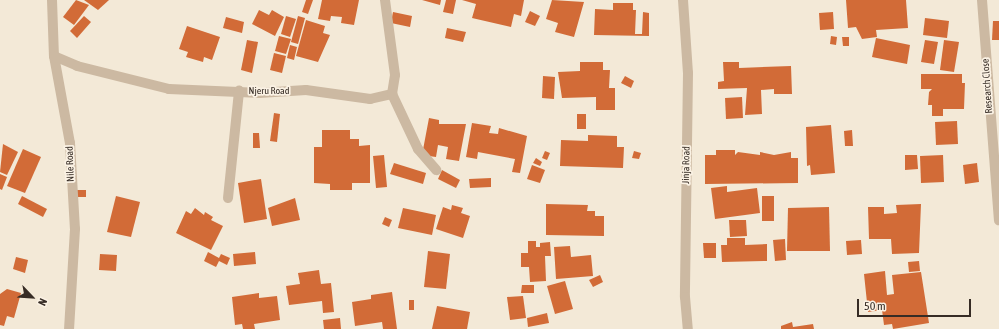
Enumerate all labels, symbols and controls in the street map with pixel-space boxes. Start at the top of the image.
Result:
street label: Research Close [979,58,995,114]
street label: Njeru Road [249,85,289,97]
street label: Nile Road [63,146,77,182]
street label: Jinja Road [680,146,692,184]
north arrow [12,277,52,317]
scale bar [859,291,973,317]
text: N [36,297,50,308]
text: 50 m [864,299,886,313]

